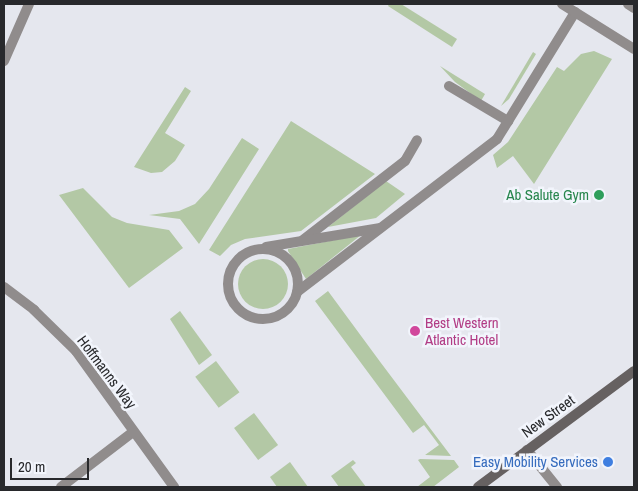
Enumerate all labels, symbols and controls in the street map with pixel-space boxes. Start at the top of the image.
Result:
place label: Ab Salute Gym [506,186,589,204]
marker: Ab Salute Gym [593,189,605,201]
place label: Best Western Atlantic Hotel [425,313,499,348]
marker: Best Western Atlantic Hotel [409,325,421,337]
street label: Hoffmanns Way [74,332,140,412]
street label: New Street [518,391,578,441]
scale bar [12,448,91,480]
place label: Easy Mobility Services [473,453,598,471]
text: 20 m [18,456,45,477]
marker: Easy Mobility Services [602,456,614,468]

